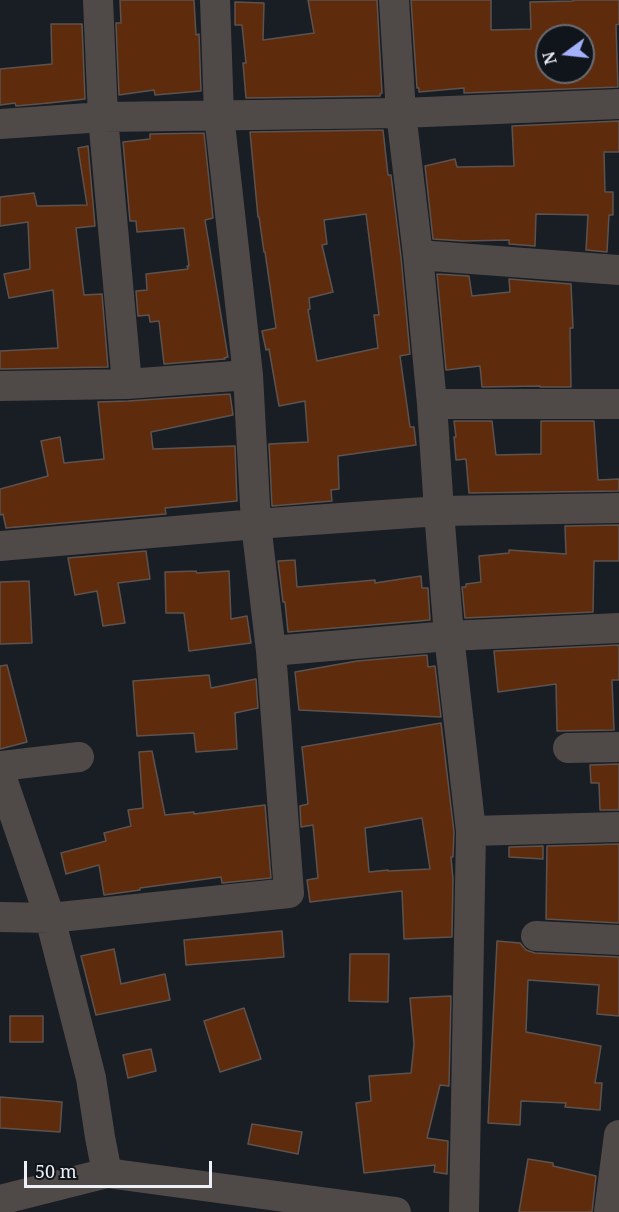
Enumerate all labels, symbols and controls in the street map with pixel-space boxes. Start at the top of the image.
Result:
north arrow [535,24,595,84]
text: N [537,49,562,67]
scale bar [27,1149,214,1187]
text: 50 m [35,1159,77,1183]

